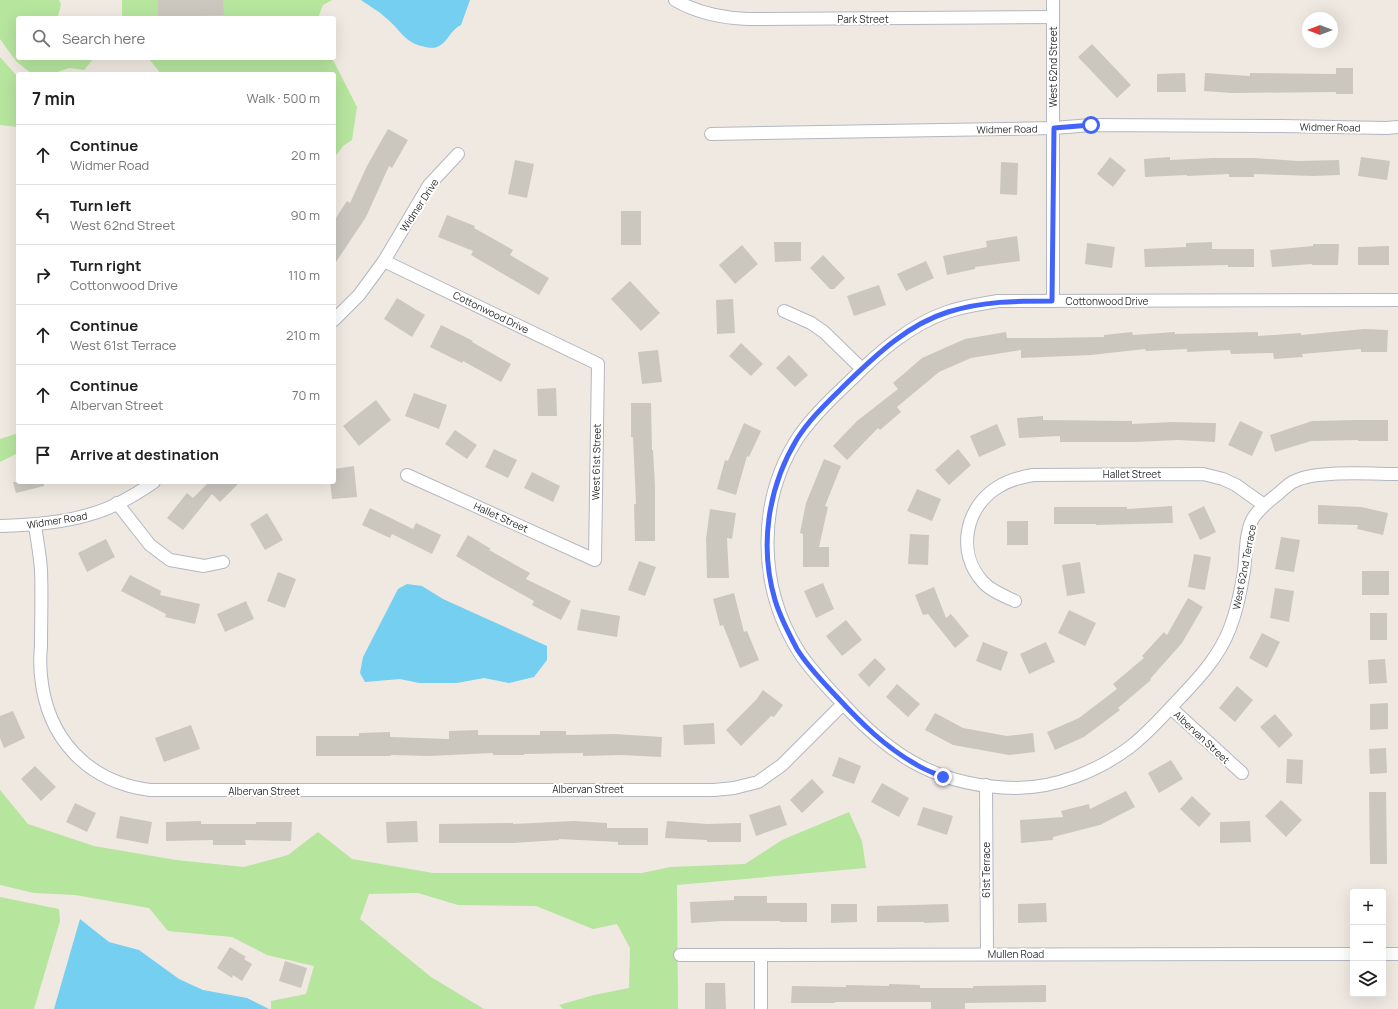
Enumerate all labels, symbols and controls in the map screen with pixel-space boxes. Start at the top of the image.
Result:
street label: Park Street [837,12,889,26]
north arrow [1302,12,1338,48]
search box [16,16,336,60]
icon: search [30,27,52,49]
street label: West 62nd Street [1046,27,1060,107]
text: Search here [62,28,145,49]
text: 7 min [32,87,75,110]
text: Walk · 500 m [247,89,320,107]
route start [1082,116,1100,134]
street label: Widmer Road [1299,119,1361,135]
street label: Widmer Road [976,121,1038,137]
text: Continue [70,135,138,156]
icon: ahead [32,144,54,166]
text: 20 m [291,146,320,164]
text: Widmer Road [70,156,149,174]
street label: Widmer Drive [397,176,441,234]
text: Turn left [70,195,132,216]
icon: left [32,204,54,226]
text: 90 m [290,206,320,224]
text: West 62nd Street [70,216,175,234]
text: Turn right [70,255,141,276]
icon: right [32,264,54,286]
text: 110 m [288,266,320,284]
text: Cottonwood Drive [70,276,178,294]
street label: Cottonwood Drive [451,288,531,337]
street label: Cottonwood Drive [1066,294,1149,308]
text: Continue [70,315,138,336]
icon: ahead [32,324,54,346]
text: 210 m [286,326,320,344]
text: West 61st Terrace [70,336,176,354]
text: Continue [70,375,138,396]
icon: ahead [32,384,54,406]
text: 70 m [292,386,320,404]
text: Albervan Street [70,396,163,414]
street label: West 61st Street [588,424,604,500]
icon: arrive [32,444,54,466]
text: Arrive at destination [70,444,219,465]
street label: Hallet Street [1103,467,1161,481]
street label: Hallet Street [472,499,530,535]
street label: Widmer Road [26,508,88,532]
street label: West 62nd Terrace [1229,523,1259,611]
street label: Albervan Street [1171,707,1233,767]
route end [934,768,952,786]
street label: Albervan Street [552,782,624,796]
street label: Albervan Street [228,784,300,798]
street label: 61st Terrace [979,842,993,898]
map controls [1350,889,1386,997]
button: + [1350,889,1386,925]
button: − [1350,925,1386,961]
street label: Mullen Road [988,947,1044,961]
button: layers [1350,961,1386,997]

